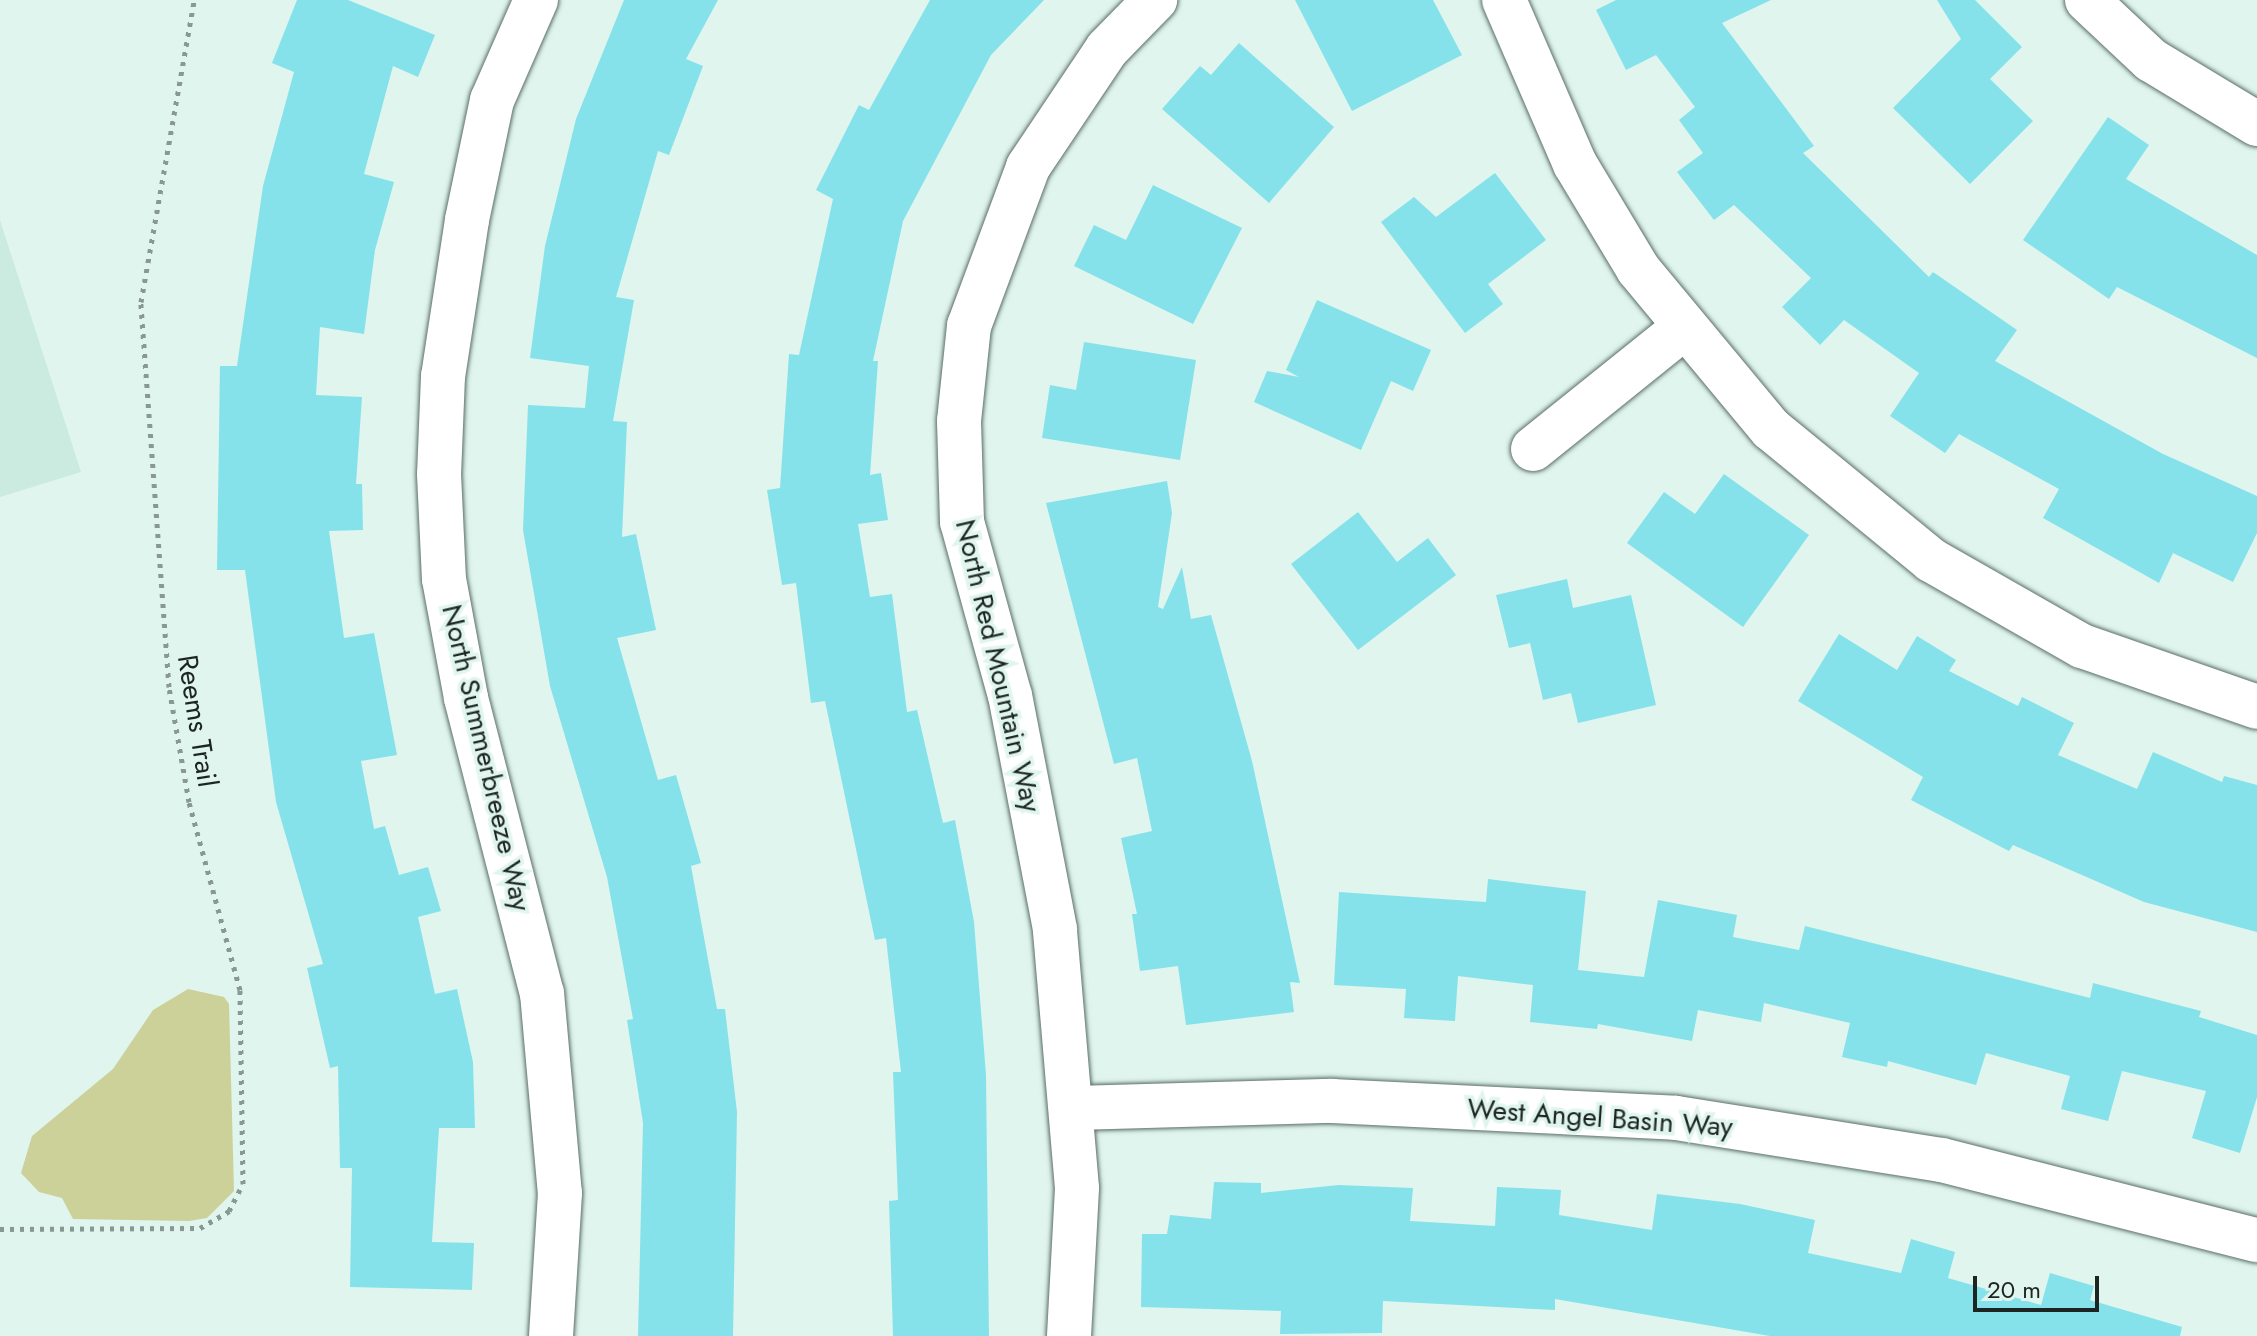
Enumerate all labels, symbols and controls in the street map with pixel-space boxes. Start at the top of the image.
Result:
street label: North Red Mountain Way [948,516,1048,816]
street label: North Summerbreeze Way [434,601,538,915]
street label: Reems Trail [170,652,224,790]
street label: West Angel Basin Way [1466,1092,1734,1144]
scale bar [1977,1260,2103,1310]
text: 20 m [1987,1272,2041,1307]

